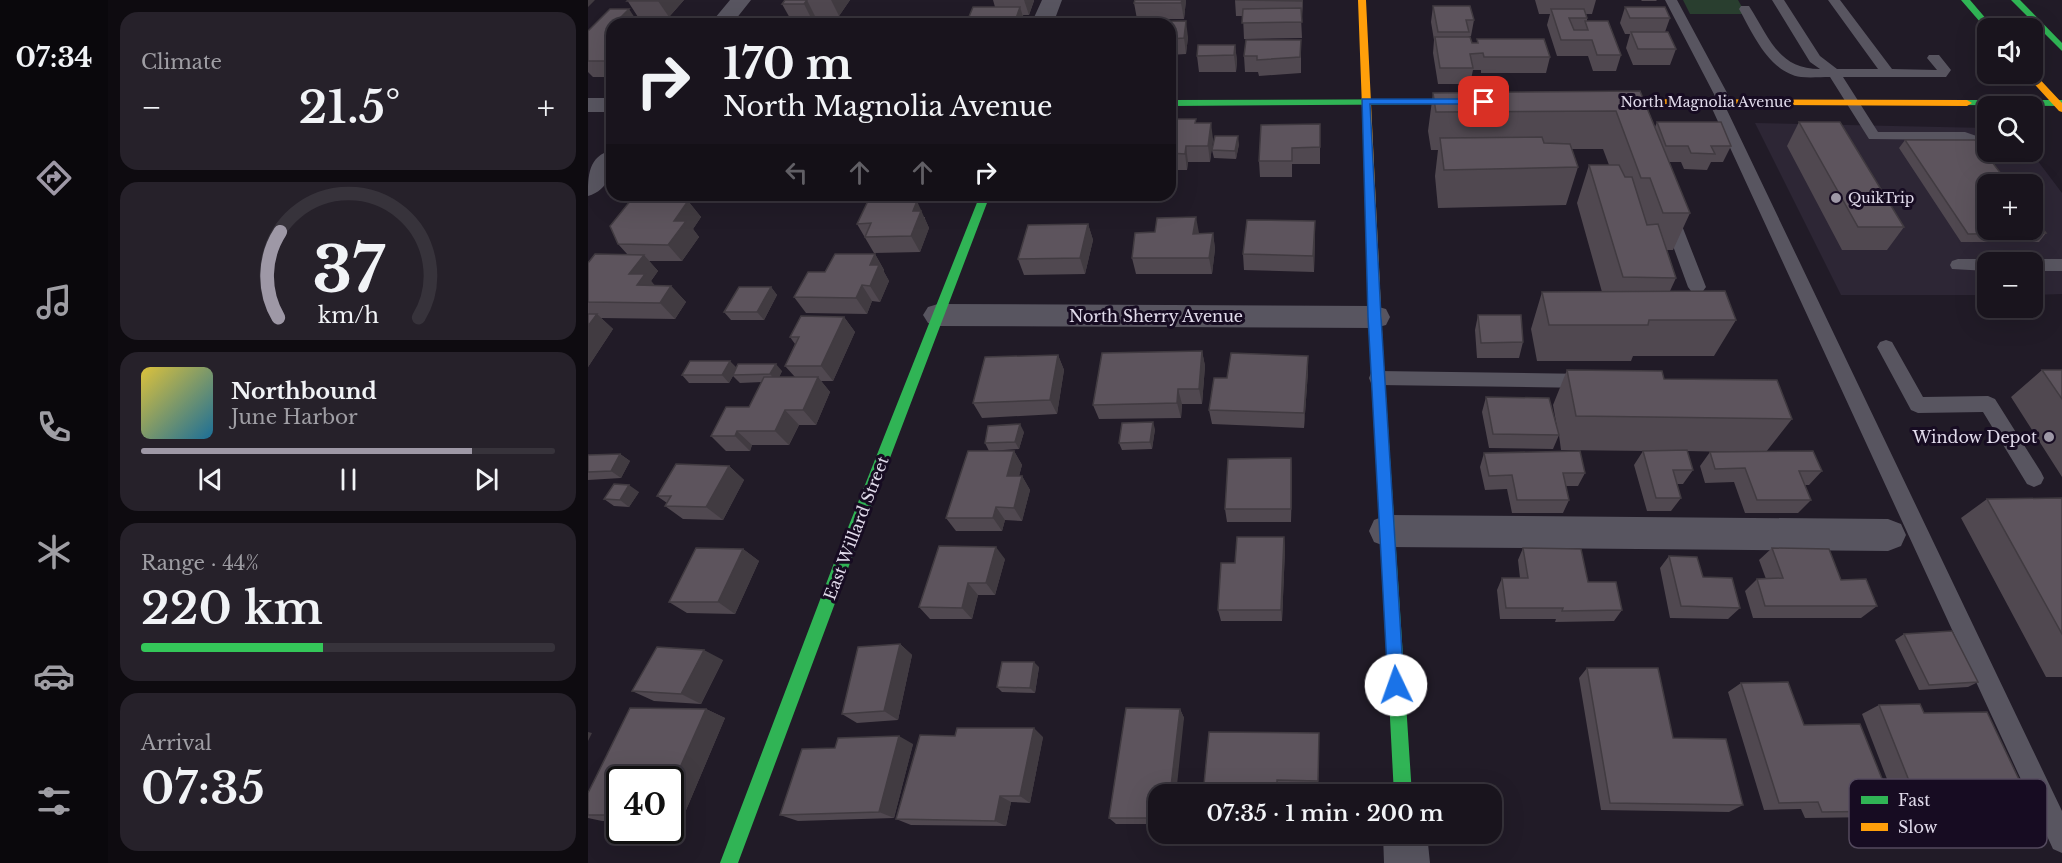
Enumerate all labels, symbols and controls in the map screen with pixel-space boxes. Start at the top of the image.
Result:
map controls [1977,18,2043,318]
button: sound [1977,18,2043,84]
text: 170 m [723,38,852,90]
text: 07:34 [15,41,93,74]
icon: right [624,42,702,120]
text: Climate [141,50,222,74]
pin [1458,76,1509,127]
text: 21.5° [298,79,400,135]
icon: arrive [1467,85,1500,118]
text: − [141,87,162,128]
text: + [537,87,555,128]
text: North Magnolia Avenue [723,90,1053,123]
street label: North Magnolia Avenue [1621,93,1791,111]
button: search [1977,96,2043,162]
icon: left [780,156,813,189]
icon: ahead [843,156,876,189]
icon: ahead [906,156,939,189]
icon: right [969,156,1002,189]
icon: directions [33,157,75,199]
button: + [1977,174,2043,240]
place label: QuikTrip [1848,189,1914,207]
marker: QuikTrip [1829,191,1843,205]
text: 37 [312,231,385,309]
button: − [1977,252,2043,318]
icon: music [33,281,75,323]
text: km/h [318,303,379,330]
street label: North Sherry Avenue [1069,306,1243,326]
text: Northbound [231,378,377,405]
text: June Harbor [231,405,358,429]
icon: phone [33,406,75,448]
place label: Window Depot [1911,427,2037,447]
marker: Window Depot [2042,430,2056,444]
street label: East Willard Street [819,453,893,603]
icon: previous [194,463,227,496]
icon: pause [332,463,365,496]
icon: next [470,463,503,496]
icon: climate [33,531,75,573]
text: Range · 44% [141,551,259,575]
text: 220 km [141,580,323,636]
position arrow [1364,653,1428,717]
icon: car [33,655,75,697]
text: Arrival [141,731,212,755]
text: 07:35 [141,760,265,816]
speed limit sign: 40 [606,766,684,844]
legend [1849,779,2047,848]
icon: filters [33,780,75,822]
text: Fast [1898,790,1930,810]
text: 07:35 · 1 min · 200 m [1206,800,1444,827]
text: Slow [1898,817,1938,837]

